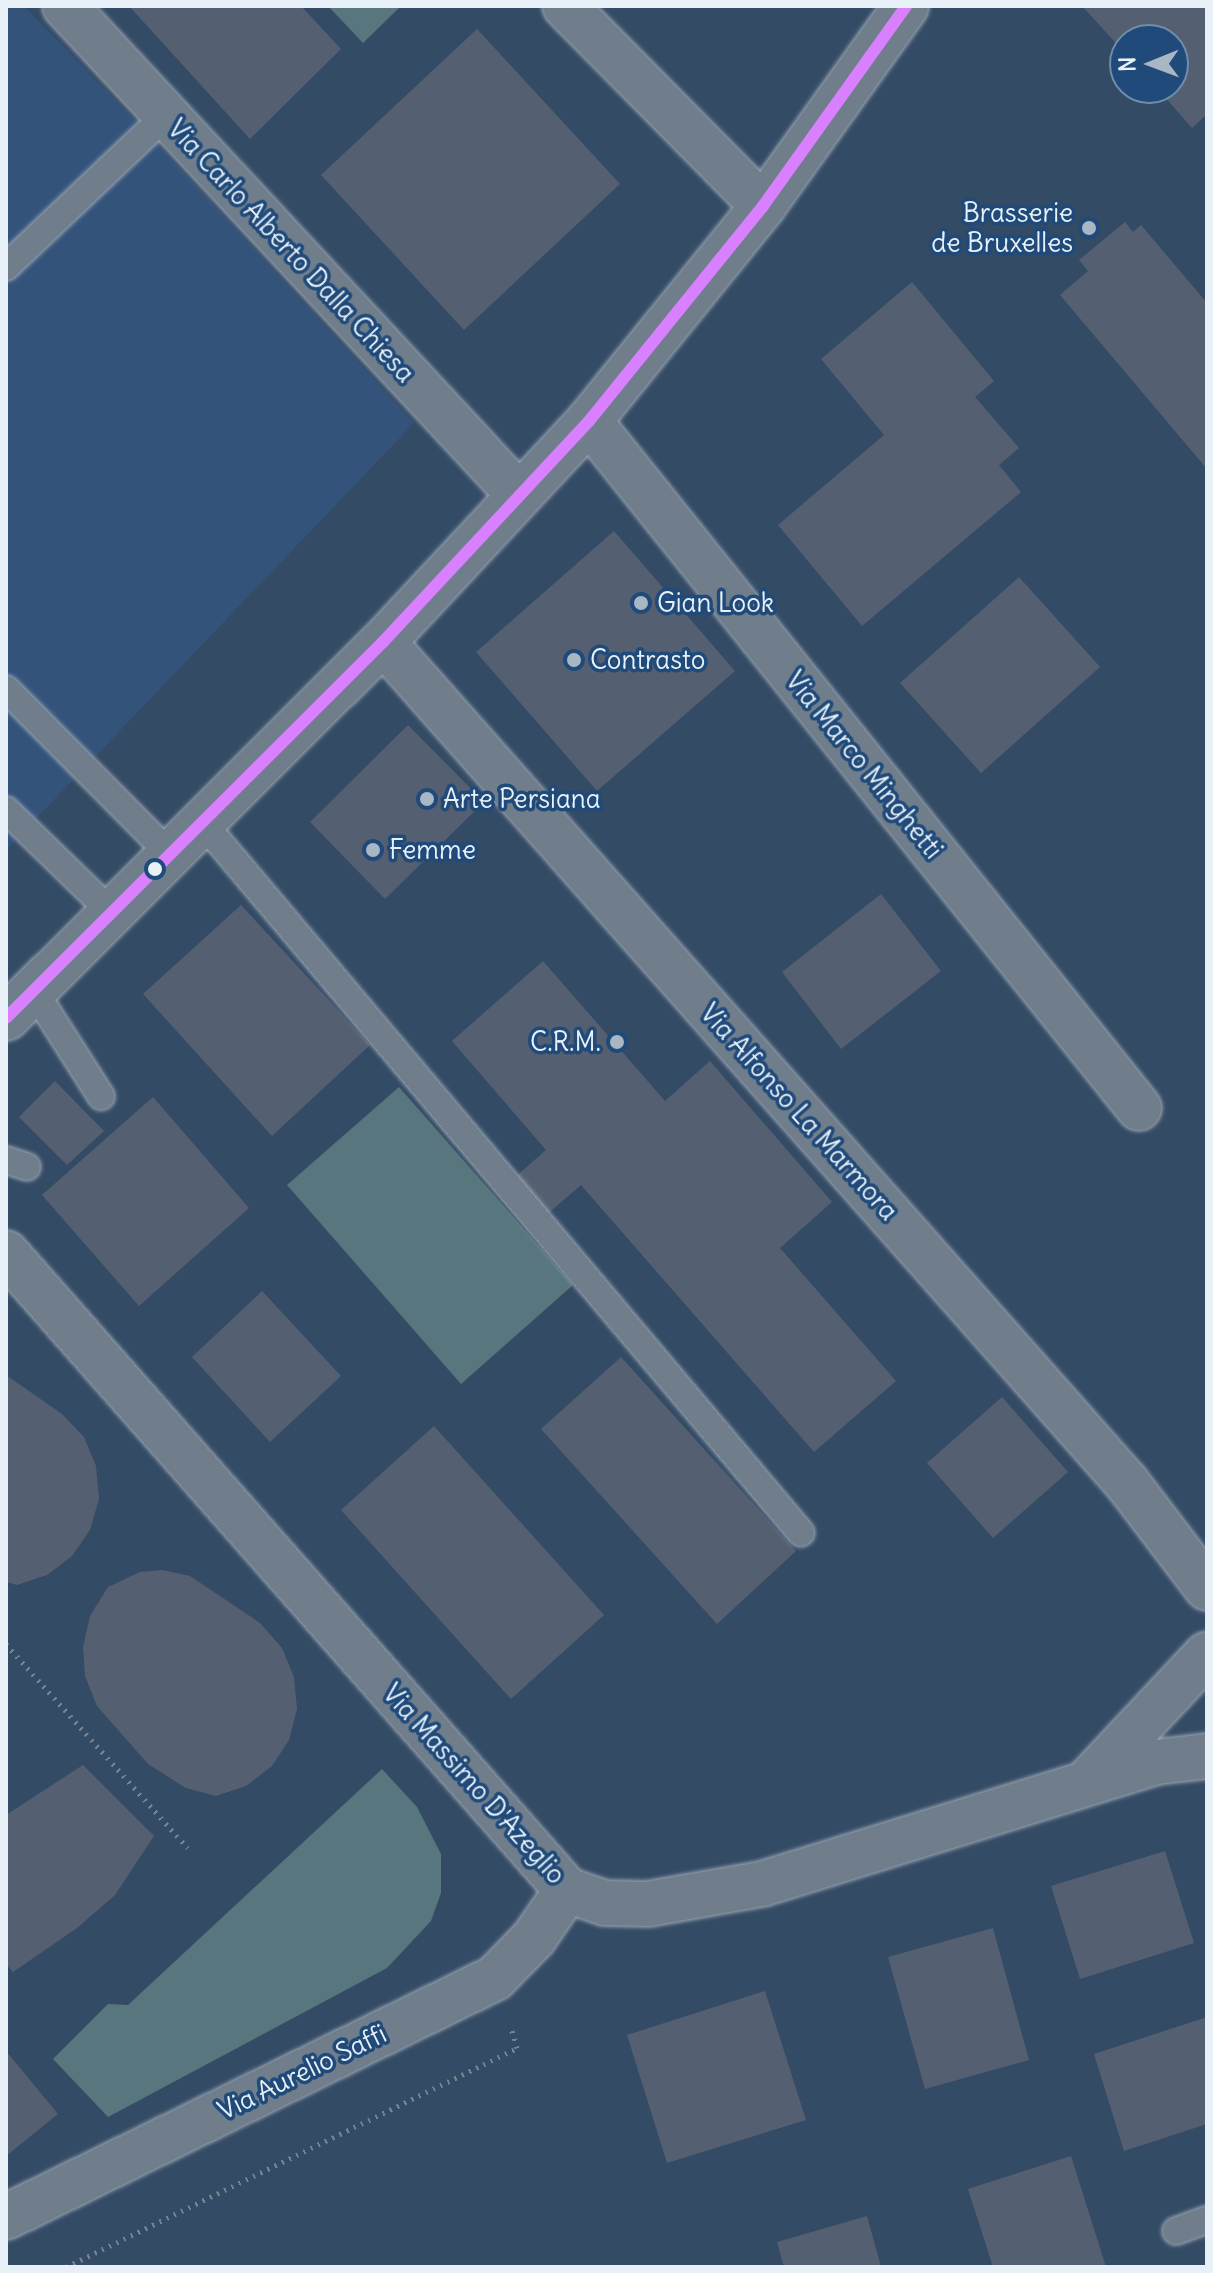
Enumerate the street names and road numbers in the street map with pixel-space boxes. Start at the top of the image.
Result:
street label: Via Carlo Alberto Dalla Chiesa [161,113,421,389]
street label: Via Marco Minghetti [779,665,949,865]
street label: Via Alfonso La Marmora [694,998,904,1226]
street label: Via Massimo D'Azeglio [376,1678,572,1890]
street label: Via Aurelio Saffi [213,2018,391,2126]

